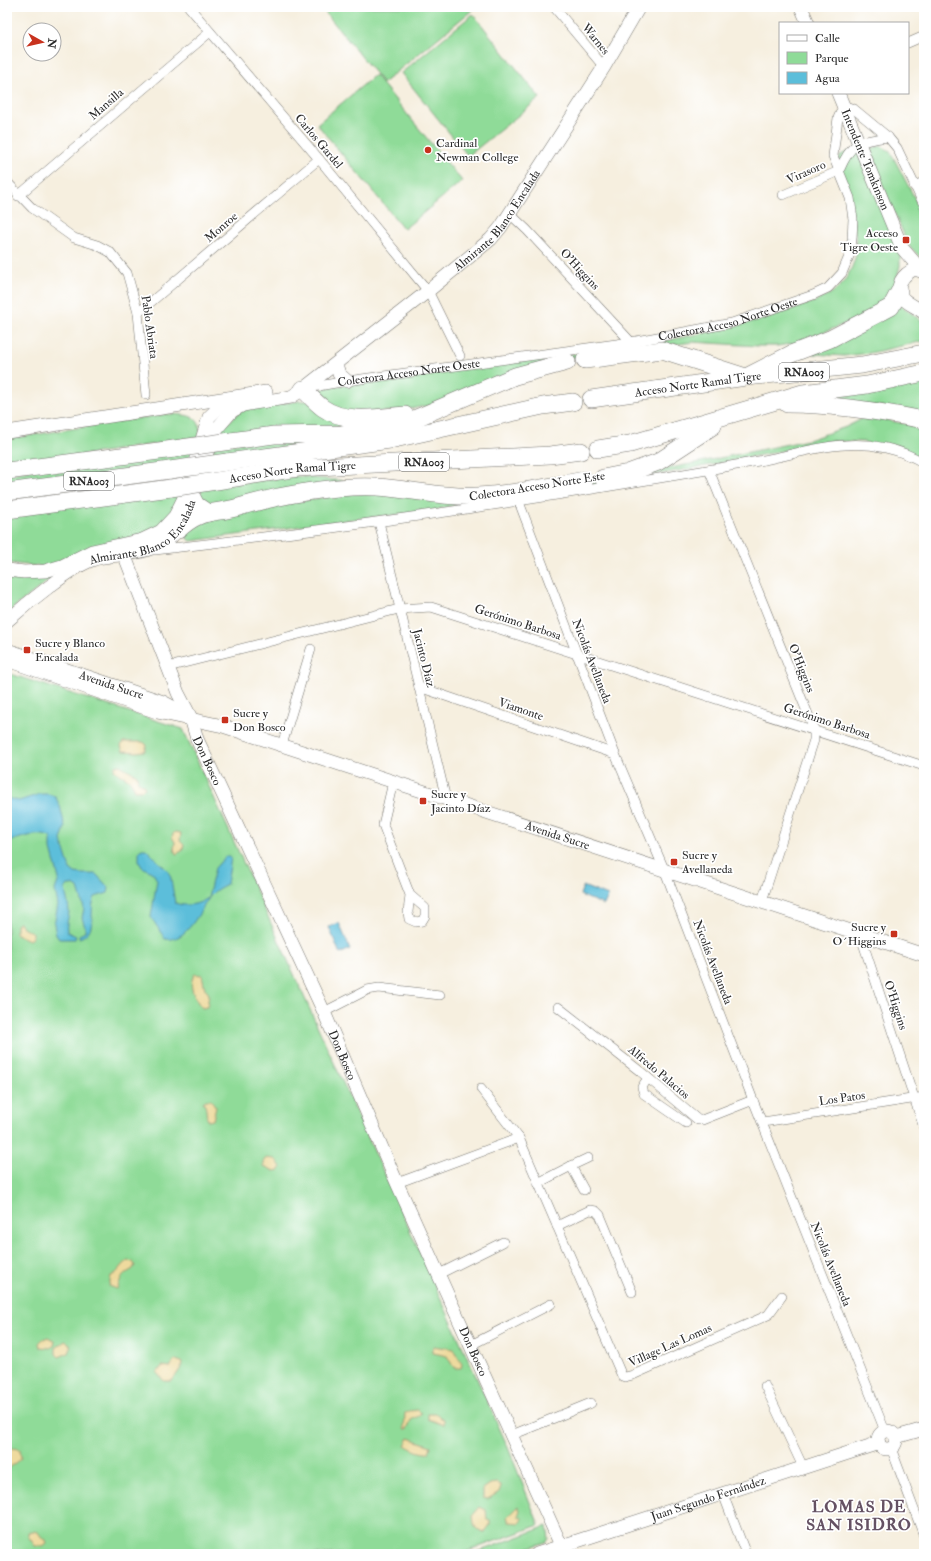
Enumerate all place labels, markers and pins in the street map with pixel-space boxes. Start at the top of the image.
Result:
place label: Cardinal Newman College [436,136,518,165]
marker: Cardinal Newman College [423,145,433,155]
place label: Acceso Tigre Oeste [840,226,898,255]
marker: Acceso Tigre Oeste [901,235,911,245]
place label: Sucre y Blanco Encalada [35,636,105,665]
marker: Sucre y Blanco Encalada [22,645,32,655]
place label: Sucre y Don Bosco [233,706,286,735]
marker: Sucre y Don Bosco [220,715,230,725]
place label: Sucre y Jacinto Díaz [430,787,491,816]
marker: Sucre y Jacinto Díaz [418,796,428,806]
place label: Sucre y Avellaneda [681,848,734,877]
marker: Sucre y Avellaneda [669,857,679,867]
place label: Sucre y O´Higgins [833,920,887,949]
marker: Sucre y O´Higgins [889,929,899,939]

